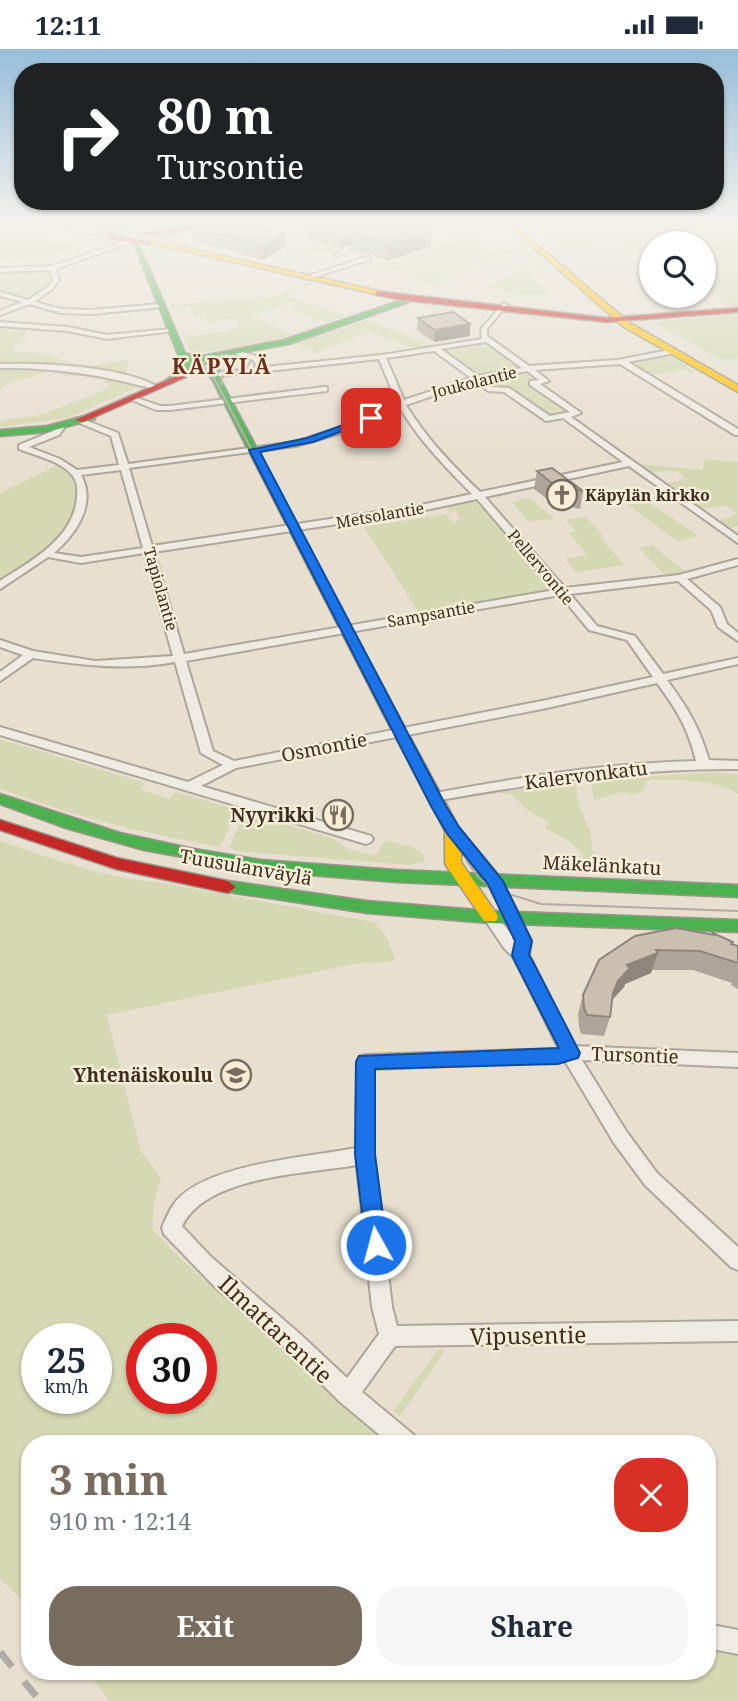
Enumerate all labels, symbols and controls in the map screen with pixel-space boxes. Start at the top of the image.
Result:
text: 12:11 [35,7,102,43]
text: 80 m [157,82,273,148]
icon: right [42,91,133,182]
text: Tursontie [157,145,304,188]
map controls [639,231,716,308]
button: search [639,231,716,308]
district label: KÄPYLÄ [172,352,272,380]
street label: Joukolantie [428,361,519,403]
pin [341,388,401,448]
icon: arrive [352,399,390,437]
church icon: Käpylän kirkko [545,478,579,512]
place label: Käpylän kirkko [585,484,710,506]
street label: Metsolantie [334,496,426,534]
street label: Pellervontie [503,525,579,609]
street label: Tapiolantie [139,545,183,633]
street label: Sampsantie [386,595,476,633]
street label: Osmontie [279,726,369,768]
street label: Kalervonkatu [523,755,649,795]
restaurant icon: Nyyrikki [321,798,355,832]
place label: Nyyrikki [231,802,315,828]
street label: Tuusulanväylä [178,843,314,891]
street label: Mäkelänkatu [542,849,662,881]
street label: Tursontie [591,1040,679,1070]
school or university icon: Yhtenäiskoulu [219,1058,253,1092]
place label: Yhtenäiskoulu [73,1062,213,1088]
position arrow [339,1208,413,1282]
street label: Ilmattarentie [212,1268,340,1390]
street label: Vipusentie [469,1318,587,1352]
speed limit sign: 30 [126,1323,217,1414]
text: 25 [47,1336,86,1383]
text: km/h [44,1374,89,1398]
text: 3 min [49,1450,168,1507]
button: close [614,1458,688,1532]
text: 910 m · 12:14 [49,1505,191,1537]
button: Exit [49,1586,362,1666]
button: Share [376,1586,688,1666]

